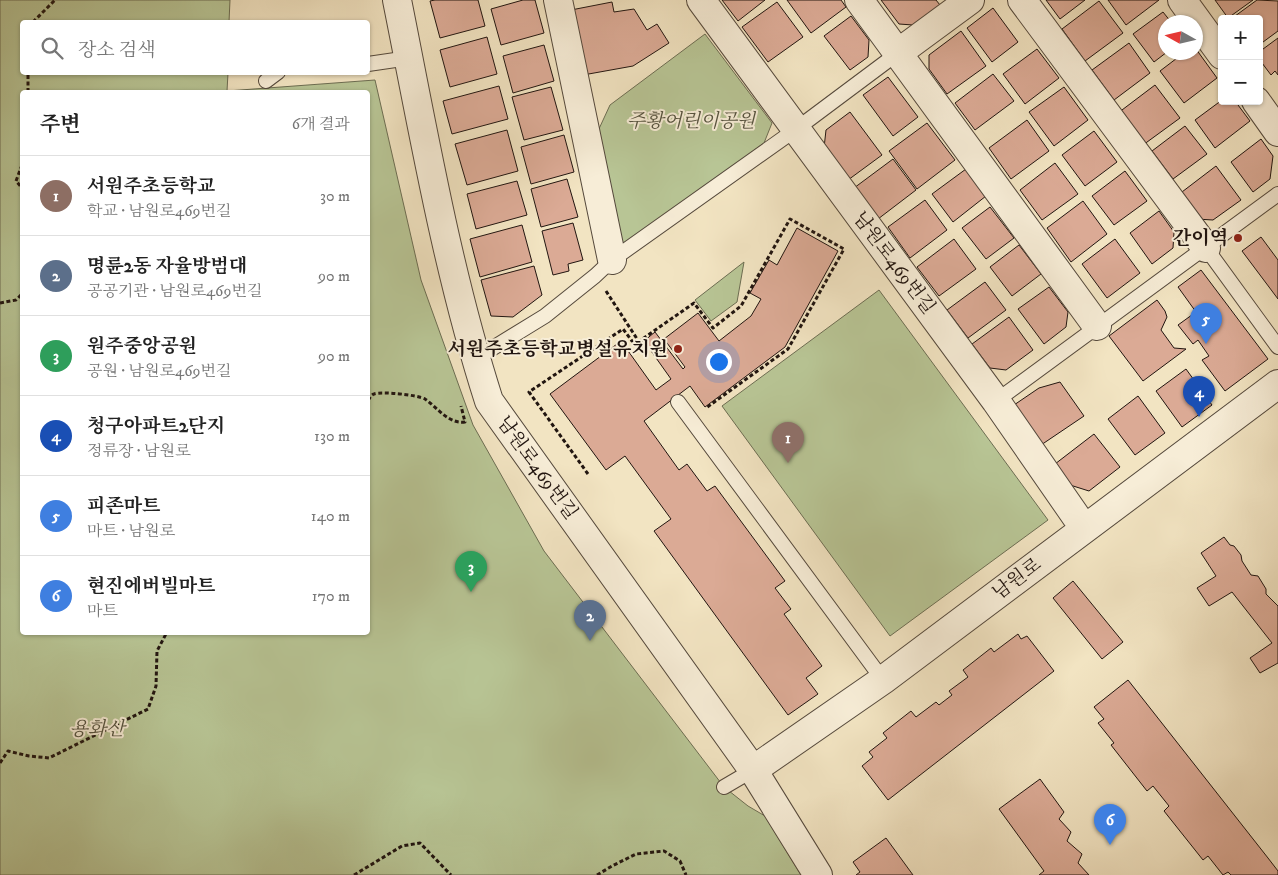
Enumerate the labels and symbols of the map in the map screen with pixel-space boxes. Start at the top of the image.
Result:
north arrow [1158,15,1203,60]
park label: 주황어린이공원 [627,110,757,133]
street label: 남원로469번길 [848,207,940,319]
place label: 간이역 [1173,227,1228,250]
marker: 간이역 [1232,232,1244,244]
pin: 5 [1190,303,1222,344]
place label: 서원주초등학교병설유치원 [448,338,668,361]
marker: 서원주초등학교병설유치원 [672,343,684,355]
your location [706,349,732,375]
pin: 4 [1183,376,1215,417]
street label: 남원로469번길 [492,412,582,524]
pin: 1 [772,422,804,463]
pin: 3 [455,551,487,592]
street label: 남원로 [988,553,1046,605]
pin: 2 [574,600,606,641]
park label: 용화산 [69,718,127,741]
pin: 6 [1094,804,1126,845]

